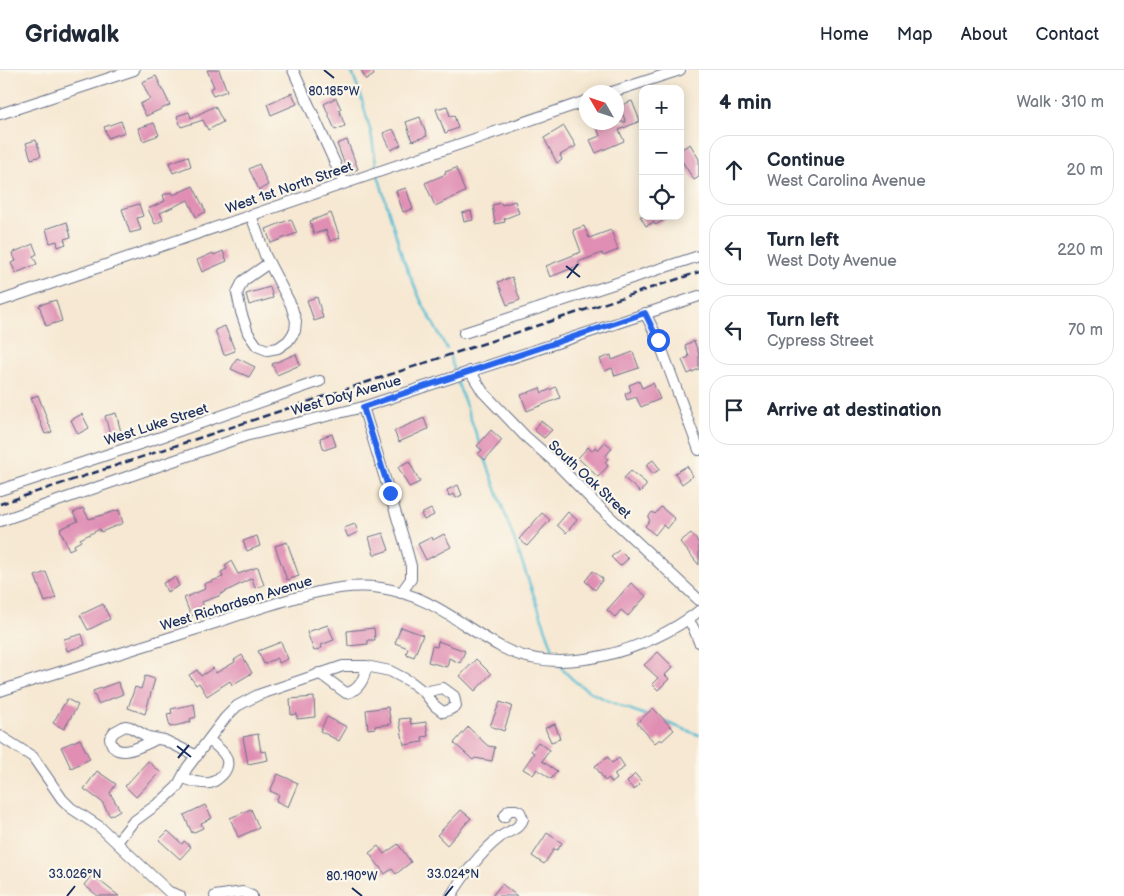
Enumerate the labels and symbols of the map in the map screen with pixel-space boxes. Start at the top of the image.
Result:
text: 80.185°W [308,84,360,99]
north arrow [579,85,624,130]
street label: West 1st North Street [223,157,356,217]
route start [647,329,670,352]
street label: West Doty Avenue [289,372,403,419]
street label: West Luke Street [102,399,211,449]
street label: South Oak Street [545,437,635,523]
route end [379,482,402,505]
street label: West Richardson Avenue [158,572,314,635]
text: 33.026°N [49,867,101,882]
text: 33.024°N [427,867,479,882]
text: 80.190°W [326,869,378,884]

